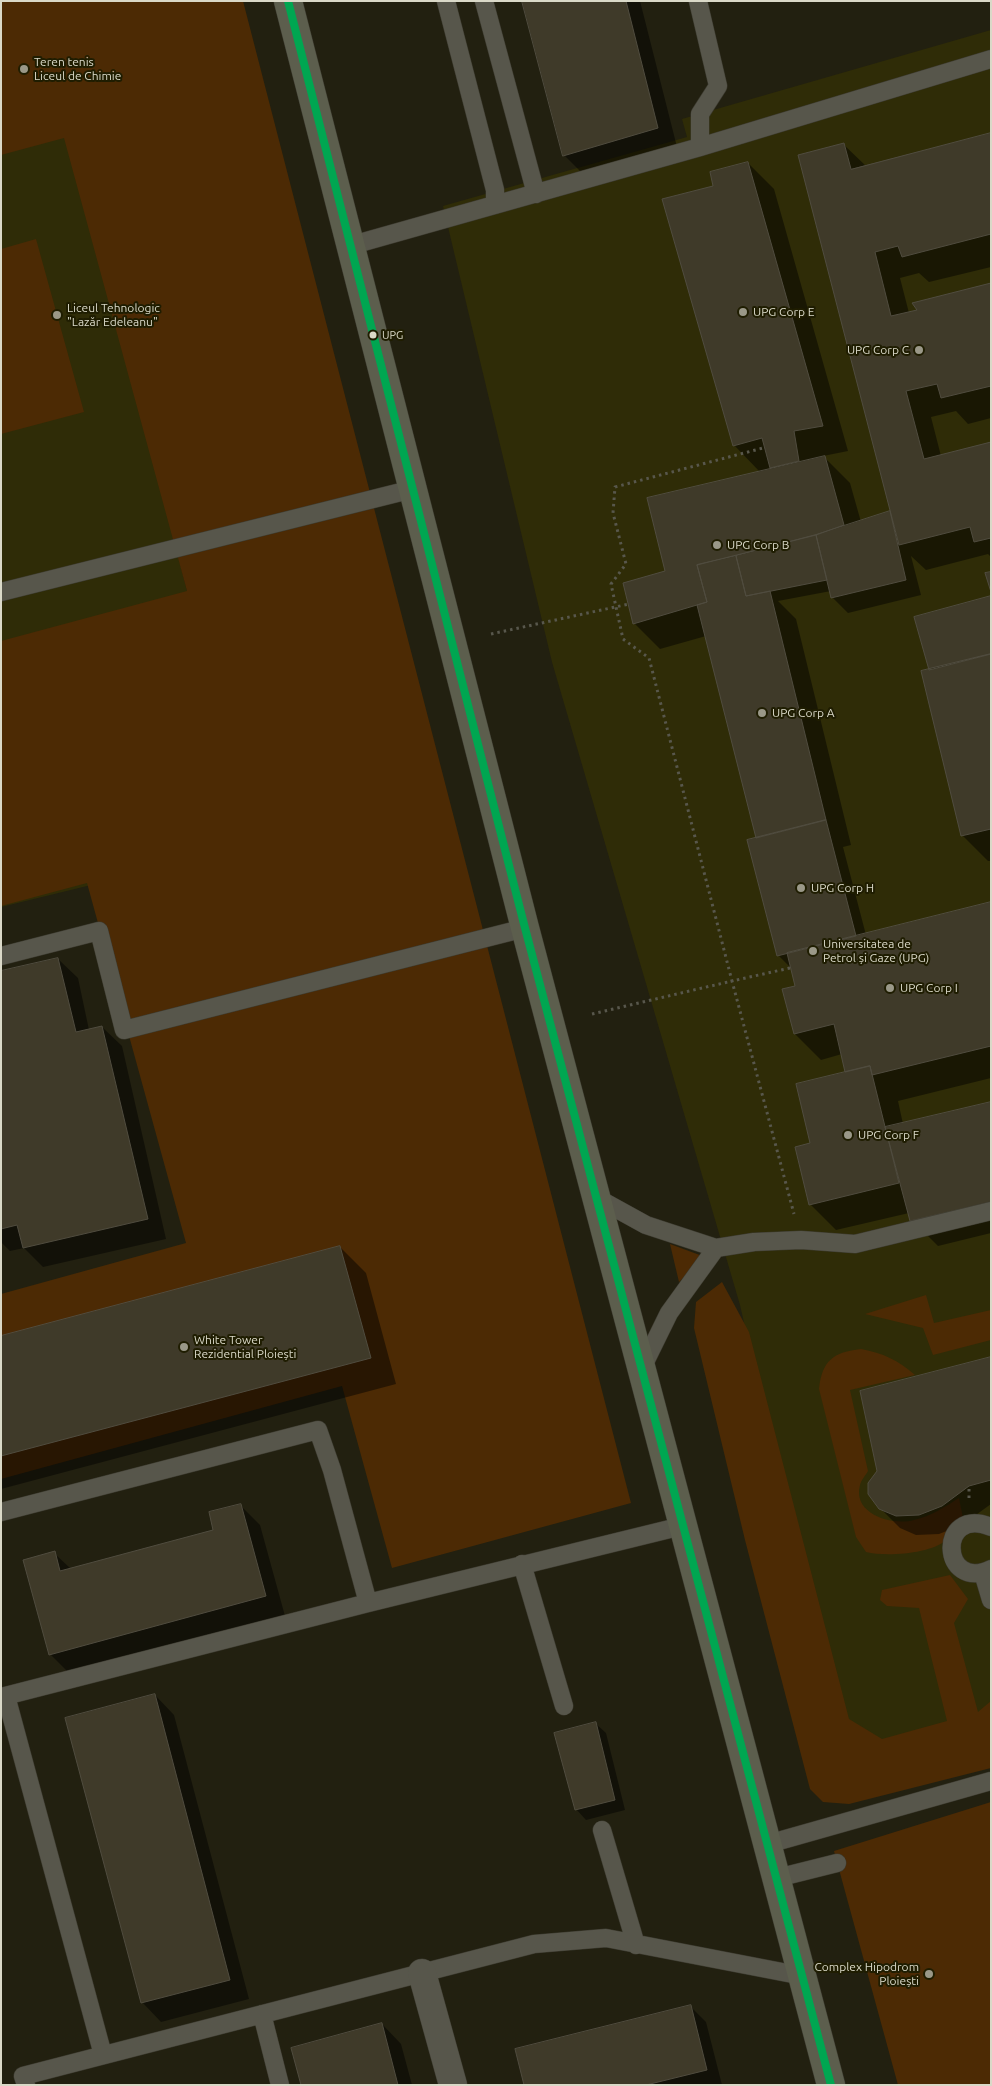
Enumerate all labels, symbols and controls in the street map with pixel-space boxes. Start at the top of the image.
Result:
place label: Teren tenis Liceul de Chimie [34,55,121,83]
marker: Teren tenis Liceul de Chimie [18,63,30,75]
place label: Liceul Tehnologic "Lazăr Edeleanu" [67,301,160,329]
place label: UPG Corp E [753,305,814,319]
marker: UPG Corp E [737,306,749,318]
marker: Liceul Tehnologic "Lazăr Edeleanu" [51,309,63,321]
place label: UPG [382,328,403,342]
marker: UPG [368,330,378,340]
place label: UPG Corp C [847,343,909,357]
marker: UPG Corp C [913,344,925,356]
place label: UPG Corp B [727,538,789,552]
marker: UPG Corp B [711,539,723,551]
place label: UPG Corp A [772,706,835,720]
marker: UPG Corp A [756,707,768,719]
place label: UPG Corp H [811,881,874,895]
marker: UPG Corp H [795,882,807,894]
place label: Universitatea de Petrol și Gaze (UPG) [823,937,929,965]
marker: Universitatea de Petrol și Gaze (UPG) [807,945,819,957]
place label: UPG Corp I [900,981,958,995]
marker: UPG Corp I [884,982,896,994]
place label: UPG Corp F [858,1128,919,1142]
marker: UPG Corp F [842,1129,854,1141]
place label: White Tower Rezidential Ploiești [194,1333,296,1361]
marker: White Tower Rezidential Ploiești [178,1341,190,1353]
place label: Complex Hipodrom Ploiești [814,1960,919,1988]
marker: Complex Hipodrom Ploiești [923,1968,935,1980]

